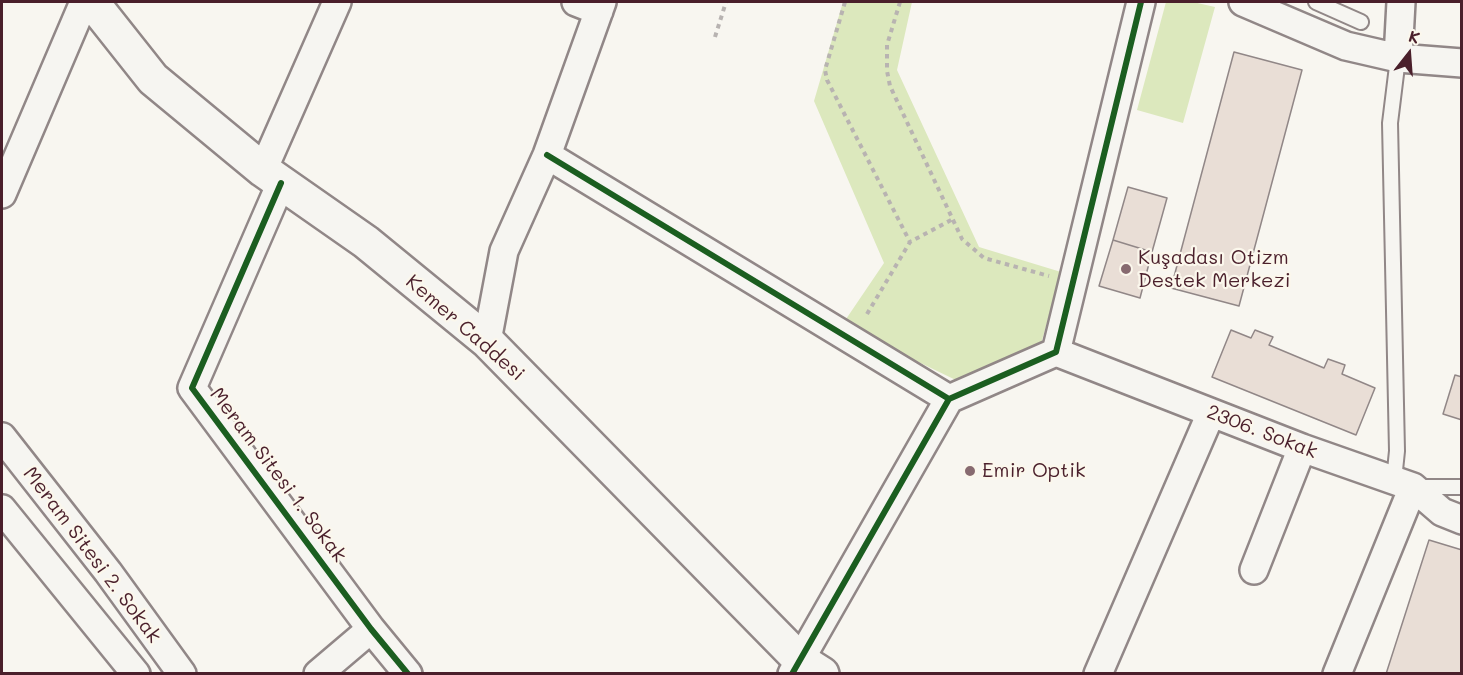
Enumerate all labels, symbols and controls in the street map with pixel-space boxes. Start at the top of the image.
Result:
north arrow [1379,24,1439,84]
text: K [1406,25,1423,48]
place label: Kuşadası Otizm Destek Merkezi [1138,246,1291,293]
marker: Kuşadası Otizm Destek Merkezi [1119,262,1133,276]
street label: Kemer Caddesi [401,270,529,386]
street label: Meram Sitesi 1. Sokak [205,383,351,567]
street label: 2306. Sokak [1203,400,1321,464]
place label: Emir Optik [982,459,1086,483]
street label: Meram Sitesi 2. Sokak [18,462,166,648]
marker: Emir Optik [963,464,977,478]

